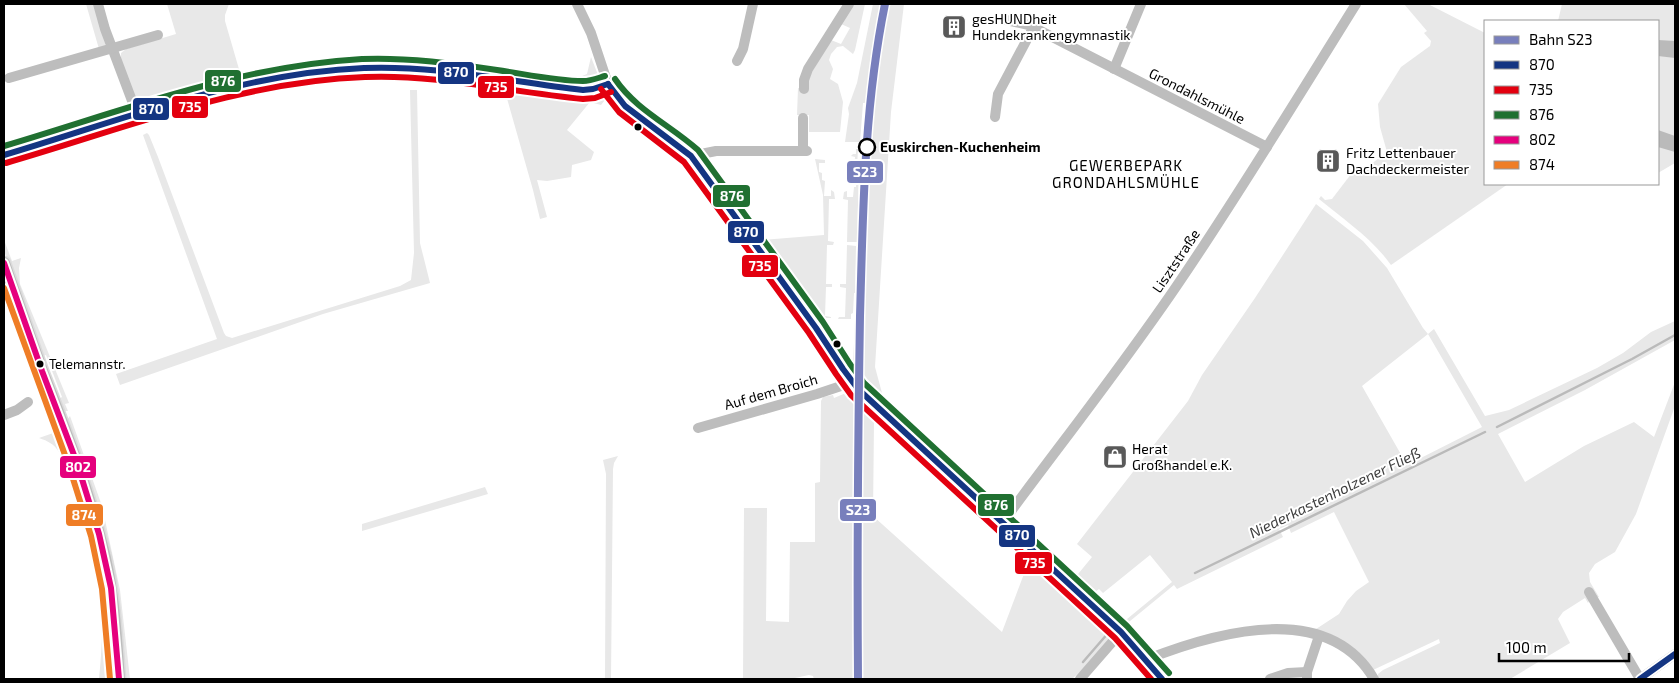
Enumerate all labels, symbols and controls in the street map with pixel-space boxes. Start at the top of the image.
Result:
place label: gesHUNDheit Hundekrankengymnastik [972,10,1130,43]
building icon: gesHUNDheit Hundekrankengymnastik [941,14,967,40]
legend [1484,20,1659,185]
text: Bahn S23 [1529,30,1593,48]
text: 870 [1529,55,1555,73]
line badge: 870 [437,61,475,85]
text: 870 [444,63,469,80]
street label: Grondahlsmühle [1146,64,1248,127]
line badge: 876 [204,69,242,93]
text: 876 [211,72,235,89]
line badge: 735 [477,75,515,99]
text: 735 [484,78,508,95]
text: 735 [1529,80,1553,98]
line badge: 735 [171,95,209,119]
line badge: 870 [132,97,170,121]
text: 735 [178,98,202,115]
text: 870 [139,100,164,117]
text: 876 [1529,105,1554,123]
unlabelled marker [633,122,643,132]
text: 802 [1529,130,1556,148]
marker: Euskirchen-Kuchenheim [858,138,876,156]
place label: Euskirchen-Kuchenheim [880,138,1041,155]
place label: Fritz Lettenbauer Dachdeckermeister [1346,144,1470,177]
building icon: Fritz Lettenbauer Dachdeckermeister [1315,148,1341,174]
text: 874 [1529,155,1555,173]
district label: GEWERBEPARK GRONDAHLSMÜHLE [1052,156,1200,191]
line badge: S23 [846,160,884,184]
text: S23 [853,163,877,180]
line badge: 876 [712,184,751,208]
text: 876 [720,187,744,204]
line badge: 870 [727,220,765,244]
text: 870 [734,223,759,240]
street label: Lisztstraße [1148,226,1203,296]
line badge: 735 [741,254,779,278]
text: 735 [748,257,772,274]
unlabelled marker [832,339,842,349]
place label: Telemannstr. [49,356,126,372]
marker: Telemannstr. [35,359,45,369]
street label: Auf dem Broich [722,370,819,413]
place label: Herat Großhandel e.K. [1132,440,1232,473]
water label: Niederkastenholzener Fließ [1246,443,1423,541]
shop icon: Herat Großhandel e.K. [1102,444,1128,470]
line badge: 802 [59,455,97,479]
text: 802 [65,458,91,475]
line badge: 876 [977,493,1015,517]
text: 876 [984,496,1008,513]
line badge: S23 [839,498,877,522]
text: S23 [846,501,870,518]
line badge: 874 [65,503,104,527]
text: 874 [71,506,97,523]
line badge: 870 [998,524,1036,548]
text: 870 [1005,526,1030,543]
line badge: 735 [1014,551,1053,575]
text: 735 [1022,554,1046,571]
scale bar [1499,630,1629,662]
text: 100 m [1506,638,1547,656]

